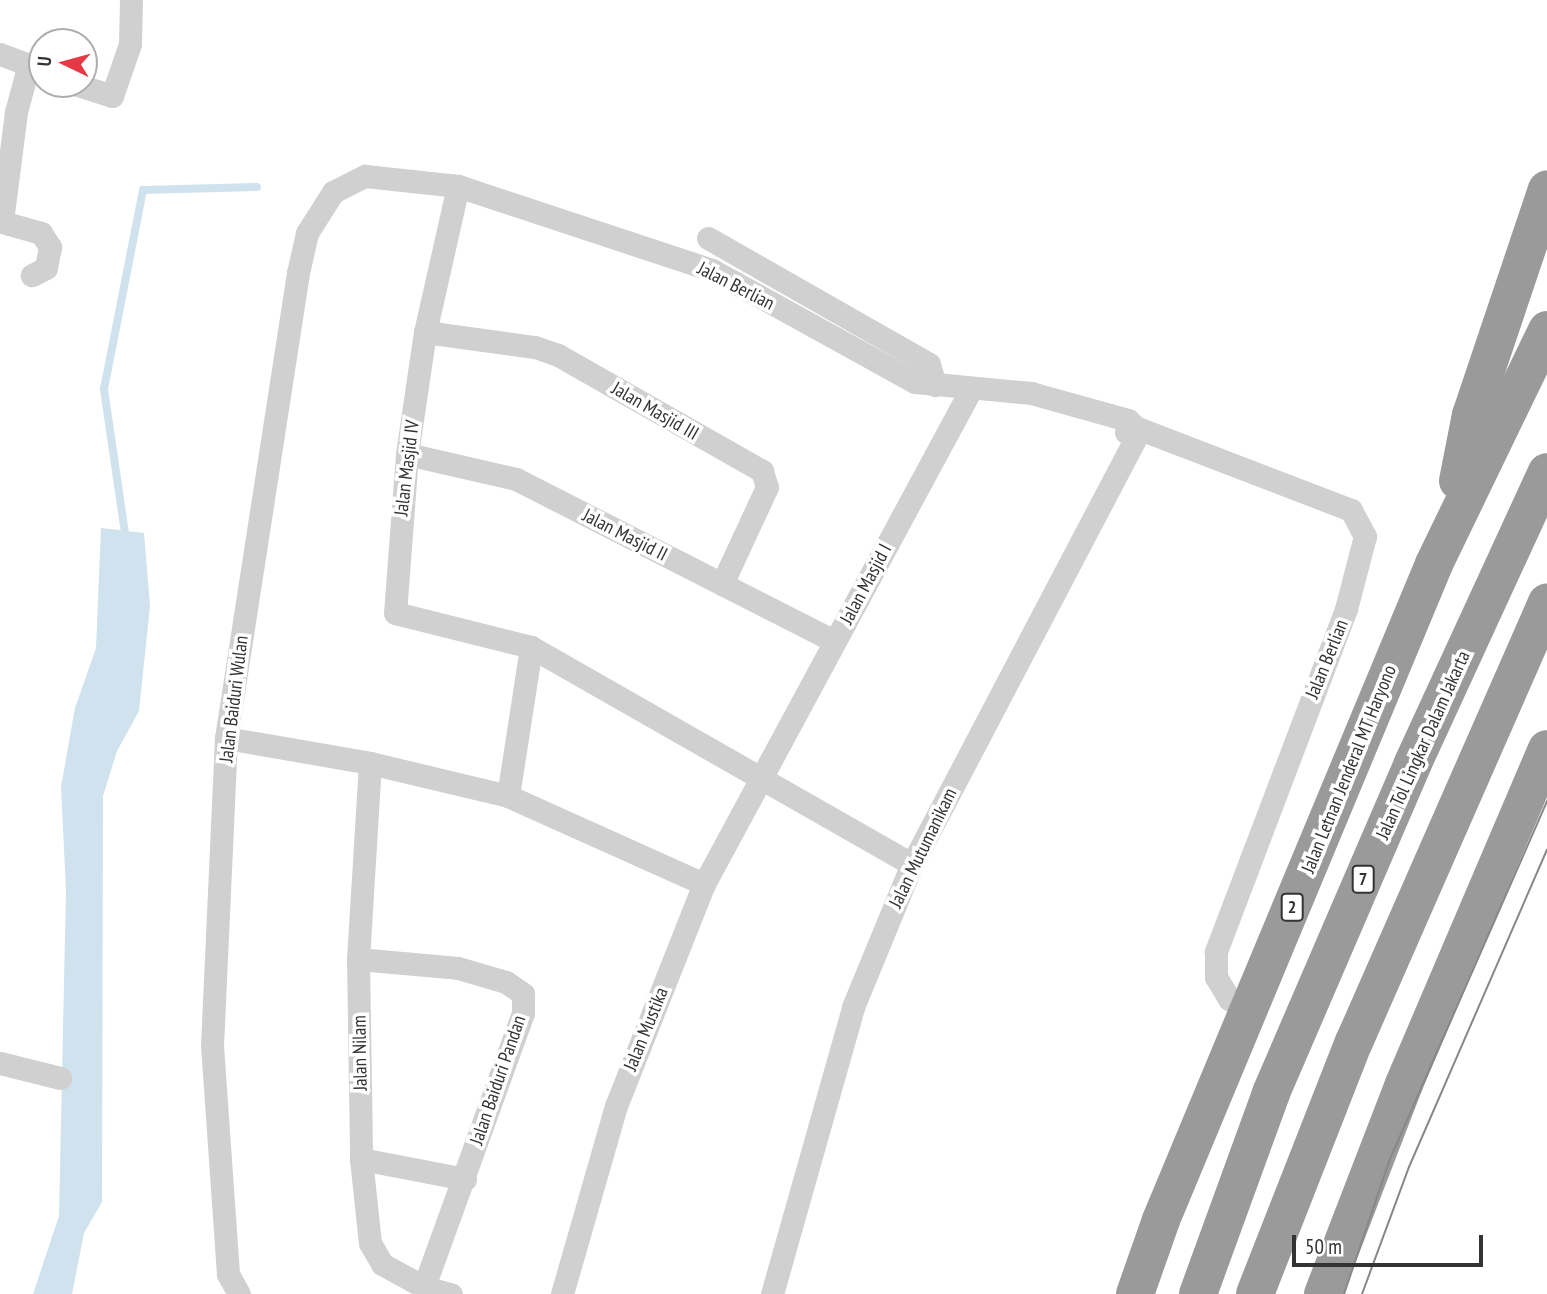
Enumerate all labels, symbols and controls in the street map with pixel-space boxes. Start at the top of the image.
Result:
north arrow [28,28,98,98]
text: U [32,55,56,67]
street label: Jalan Berlian [694,257,778,315]
street label: Jalan Masjid III [608,377,702,445]
street label: Jalan Masjid IV [390,419,424,517]
street label: Jalan Masjid II [579,504,671,566]
street label: Jalan Masjid I [835,540,897,628]
street label: Jalan Berlian [1301,616,1353,702]
street label: Jalan Baiduri Wulan [215,634,253,764]
street label: Jalan Tol Lingkar Dalam Jakarta [1371,647,1475,843]
street label: Jalan Letnan Jenderal MT Haryono [1297,662,1401,876]
street label: Jalan Mutumanikam [884,785,962,911]
road number: 7 [1351,864,1375,894]
road number: 2 [1280,893,1304,922]
street label: Jalan Mustika [619,984,673,1074]
street label: Jalan Baiduri Pandan [465,1012,531,1148]
street label: Jalan Nilam [348,1015,372,1091]
scale bar [1295,1220,1486,1264]
text: 50 m [1305,1233,1342,1260]

